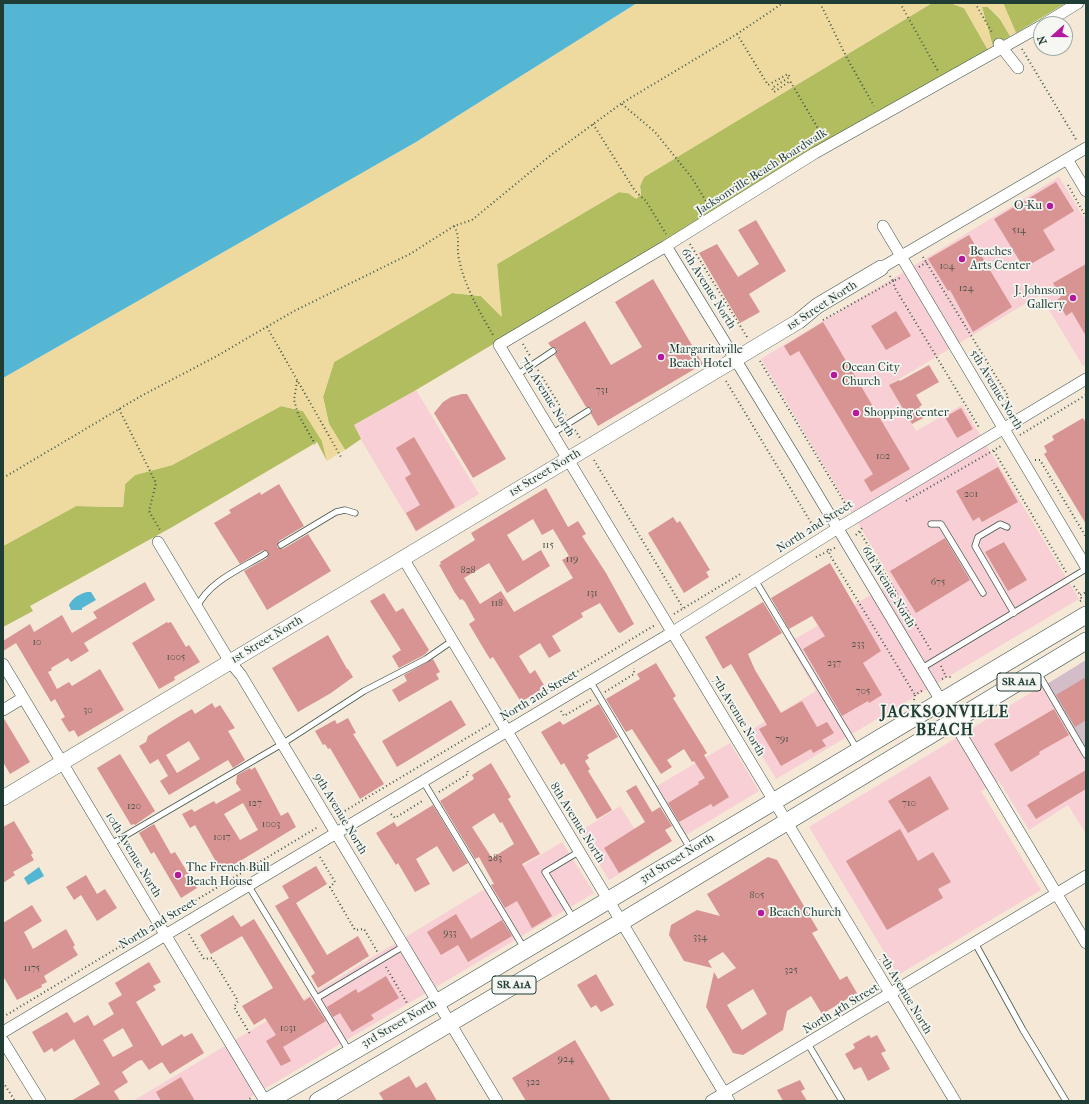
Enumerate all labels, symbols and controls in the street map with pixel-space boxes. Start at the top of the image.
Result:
north arrow [1033,16,1073,56]
text: N [1035,34,1050,46]
street label: Jacksonville Beach Boardwalk [694,126,830,218]
place label: O-Ku [1014,199,1042,213]
marker: O-Ku [1045,201,1055,211]
house number: 514 [1012,225,1026,237]
place label: Beaches Arts Center [970,245,1030,273]
street label: 6th Avenue North [677,246,739,332]
marker: Beaches Arts Center [957,254,967,264]
house number: 104 [940,261,954,273]
street label: 1st Street North [784,278,860,334]
house number: 124 [959,283,973,295]
place label: J. Johnson Gallery [1015,284,1065,312]
marker: J. Johnson Gallery [1068,293,1078,303]
place label: Margaritaville Beach Hotel [669,343,743,371]
street label: 5th Avenue North [966,347,1026,433]
marker: Margaritaville Beach Hotel [656,352,666,362]
street label: 7th Avenue North [517,354,577,440]
place label: Ocean City Church [842,361,900,389]
marker: Ocean City Church [829,370,839,380]
house number: 731 [596,385,608,397]
place label: Shopping center [864,406,949,420]
marker: Shopping center [851,408,861,418]
street label: 1st Street North [507,446,583,500]
house number: 102 [876,451,890,463]
house number: 201 [964,489,978,501]
street label: North 2nd Street [774,498,856,556]
house number: 115 [542,540,554,552]
street label: 6th Avenue North [858,544,918,630]
house number: 119 [566,554,578,566]
house number: 828 [460,565,476,577]
house number: 675 [931,577,945,589]
house number: 131 [586,588,598,600]
house number: 118 [491,598,503,610]
street label: 1st Street North [229,613,305,667]
house number: 10 [32,637,42,649]
house number: 233 [851,639,865,651]
house number: 1005 [167,652,185,664]
house number: 237 [827,658,841,670]
street label: North 2nd Street [498,667,580,725]
street label: 7th Avenue North [708,673,768,759]
road number: SR A1A [997,673,1041,691]
house number: 705 [856,686,870,698]
district label: JACKSONVILLE BEACH [881,703,1009,741]
house number: 30 [83,705,93,717]
house number: 791 [775,734,789,746]
street label: 9th Avenue North [310,771,370,857]
street label: 8th Avenue North [547,780,607,866]
house number: 127 [248,798,262,810]
house number: 710 [902,798,916,810]
house number: 120 [127,801,141,813]
street label: 10th Avenue North [102,810,164,900]
house number: 1003 [262,819,280,831]
street label: 3rd Street North [637,831,717,887]
house number: 1017 [213,832,231,844]
house number: 283 [488,853,502,865]
place label: The French Bull Beach House [186,861,270,889]
marker: The French Bull Beach House [173,870,183,880]
house number: 805 [750,890,764,902]
street label: North 2nd Street [117,895,199,953]
place label: Beach Church [769,906,841,920]
marker: Beach Church [756,908,766,918]
house number: 933 [443,928,457,940]
house number: 334 [693,932,707,944]
street label: 7th Avenue North [875,951,935,1037]
house number: 1175 [24,963,40,975]
house number: 325 [784,965,798,977]
road number: SR A1A [492,976,536,994]
street label: North 4th Street [800,981,882,1037]
street label: 3rd Street North [359,997,439,1051]
house number: 1031 [280,1023,296,1035]
house number: 924 [558,1054,574,1066]
house number: 322 [526,1077,540,1089]

